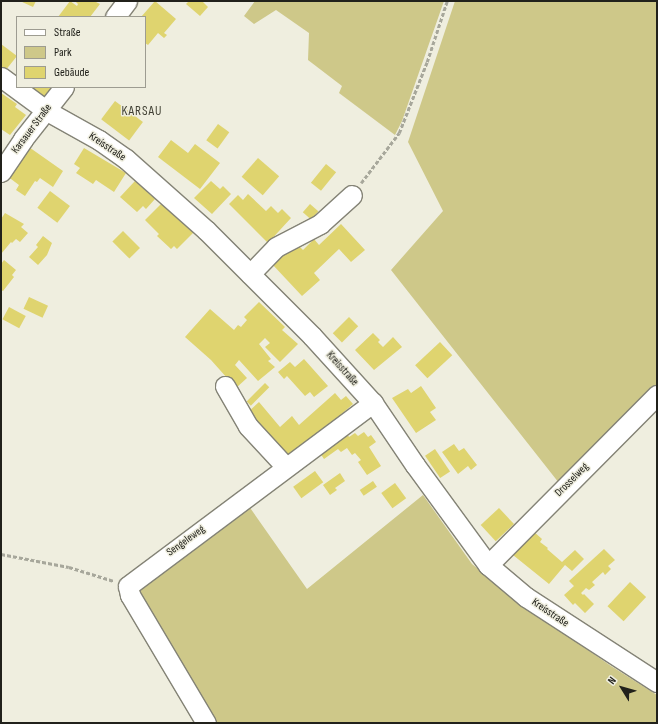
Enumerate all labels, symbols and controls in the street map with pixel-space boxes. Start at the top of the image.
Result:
legend [16,16,146,88]
text: Straße [54,25,81,40]
text: Park [54,45,72,60]
text: Gebäude [54,65,89,80]
street label: Karsauer Straße [9,102,55,156]
district label: KARSAU [122,103,162,119]
street label: Kreisstraße [86,130,128,164]
street label: Kreisstraße [323,349,361,389]
street label: Drosselweg [552,460,592,500]
street label: Sengeleweg [164,523,208,559]
street label: Kreisstraße [529,596,571,630]
north arrow [602,668,642,708]
text: N [605,674,619,687]

